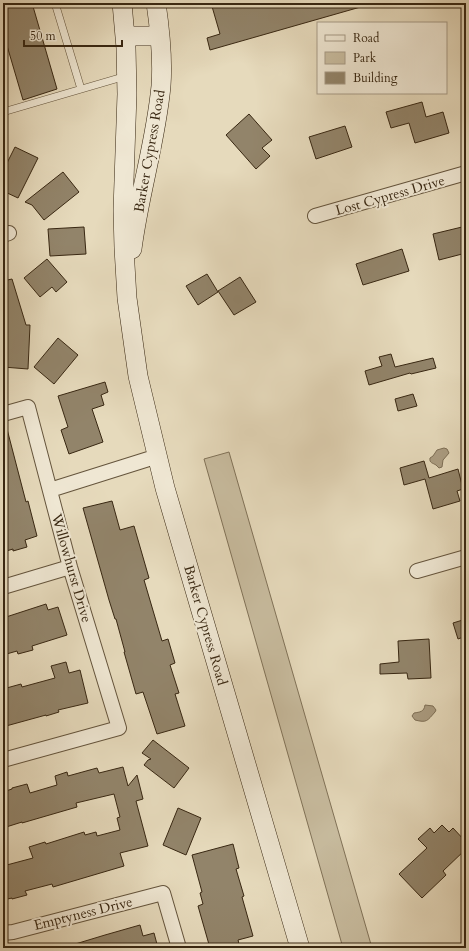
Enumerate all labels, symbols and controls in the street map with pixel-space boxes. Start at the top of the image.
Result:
scale bar [24,22,122,48]
legend [317,22,447,94]
text: 50 m [30,28,57,44]
text: Road [353,30,380,46]
text: Park [353,50,377,66]
text: Building [353,70,398,86]
street label: Barker Cypress Road [129,88,170,214]
street label: Lost Cypress Drive [333,171,447,220]
street label: Willowhurst Drive [47,510,96,625]
street label: Barker Cypress Road [179,563,232,688]
street label: Emptyness Drive [32,892,134,935]

